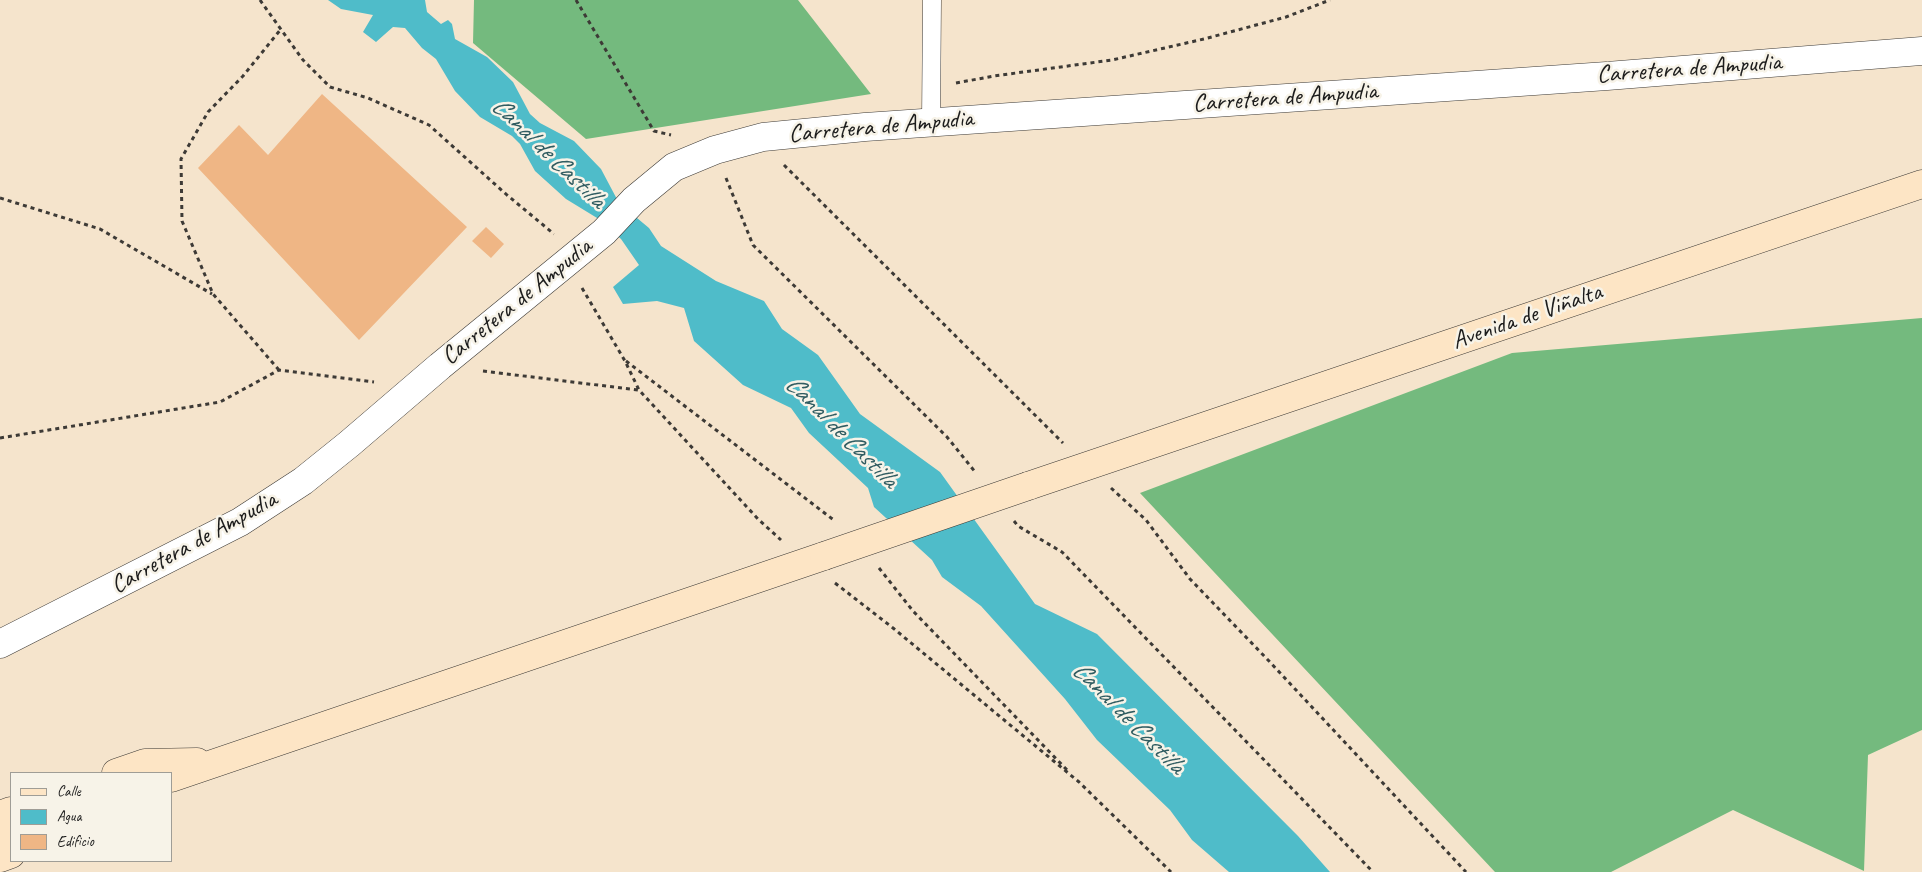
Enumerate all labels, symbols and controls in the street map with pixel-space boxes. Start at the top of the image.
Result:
street label: Carretera de Ampudia [1596,48,1782,90]
street label: Carretera de Ampudia [1192,77,1378,119]
water label: Canal de Castilla [484,91,612,215]
street label: Carretera de Ampudia [787,104,975,150]
street label: Carretera de Ampudia [436,232,598,372]
street label: Avenida de Viñalta [1448,277,1606,357]
water label: Canal de Castilla [778,369,904,495]
street label: Carretera de Ampudia [106,485,282,601]
water label: Canal de Castilla [1065,655,1191,781]
legend [10,772,172,862]
text: Calle [57,782,81,801]
text: Agua [57,807,81,826]
text: Edificio [57,832,94,851]

